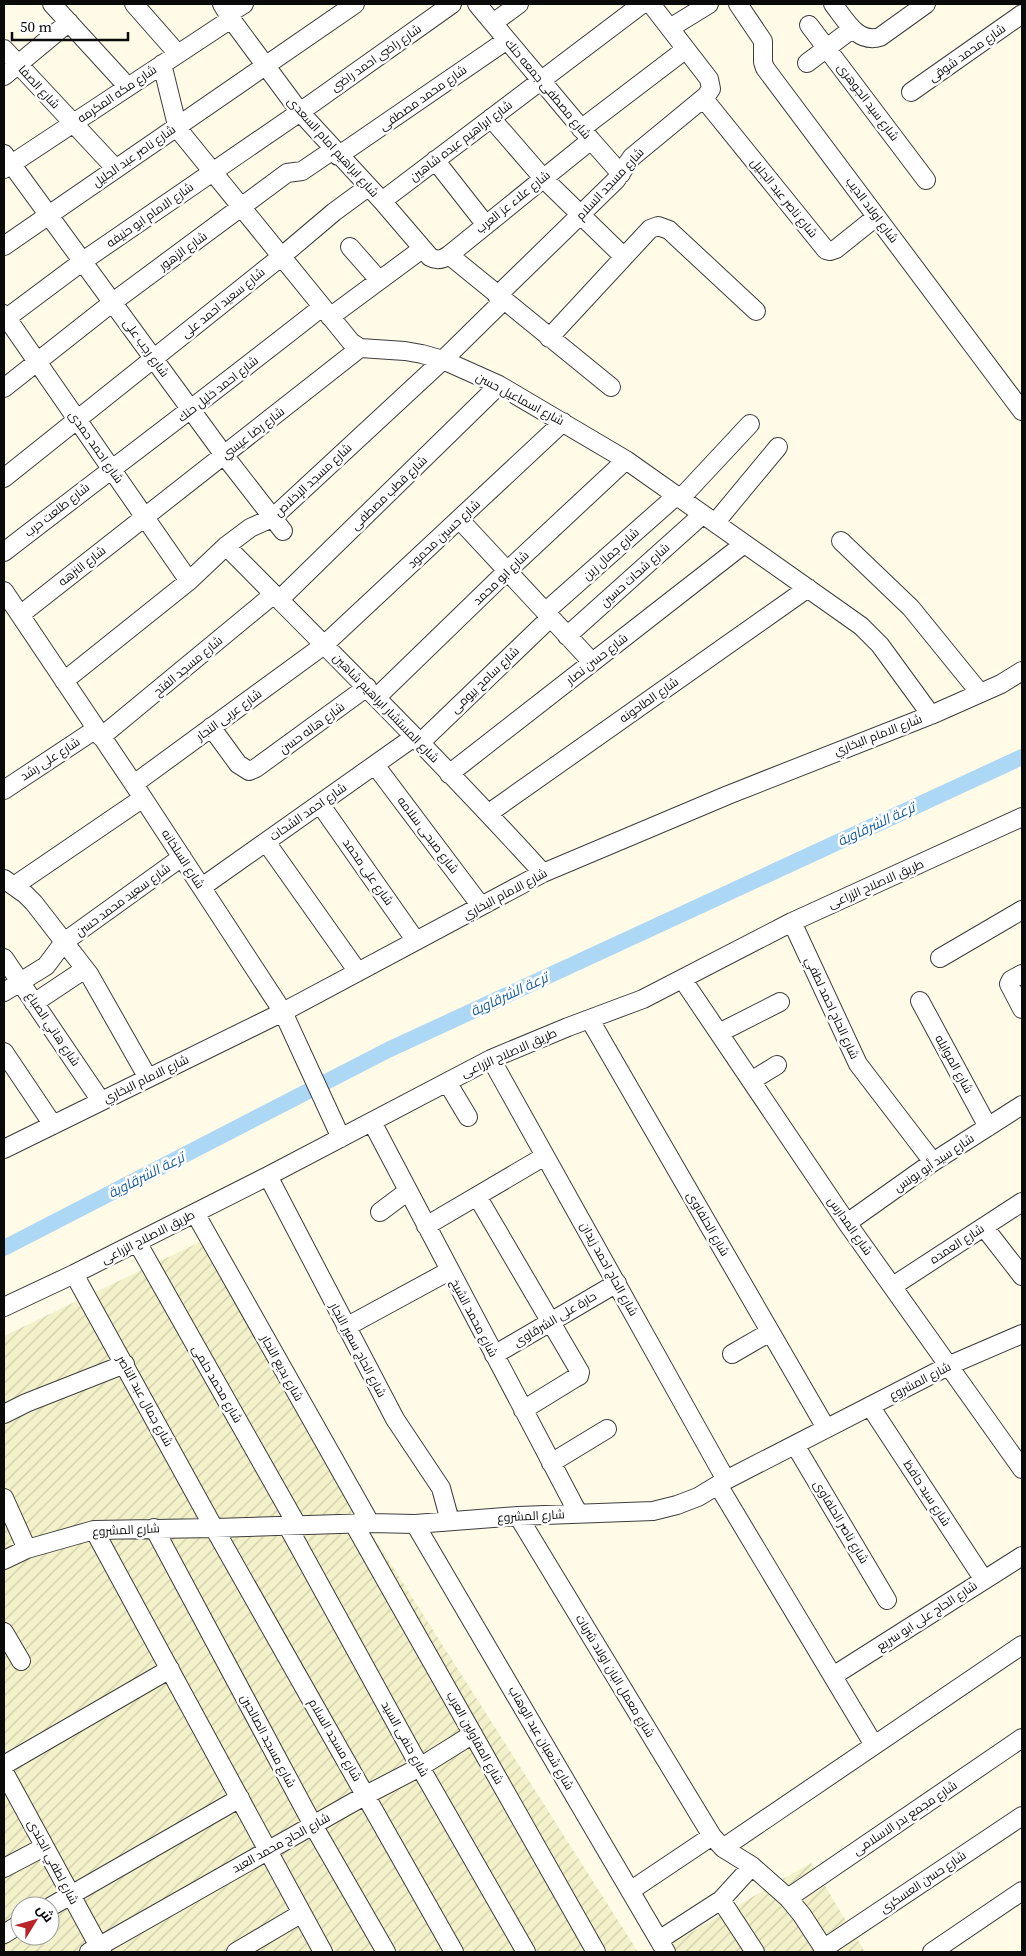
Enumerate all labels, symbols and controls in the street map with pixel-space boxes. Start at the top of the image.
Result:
scale bar [12,10,129,42]
text: 50 m [20,16,52,37]
street label: شارع محمد شوقى [925,20,1009,86]
street label: شارع راضى احمد راضى [328,21,424,95]
street label: شارع مصطفى جمعه حنك [501,36,595,143]
street label: شارع سيد الجوهرى [834,60,903,144]
street label: شارع الصفا [15,62,63,112]
street label: شارع مكه المكرمه [74,62,160,126]
street label: شارع محمد مصطفى [376,62,470,134]
street label: شارع ابراهيم امام السعدى [284,94,382,201]
street label: شارع ابراهيم عبده شاهين [406,97,516,185]
street label: شارع ناصر عبد الجليل [89,121,179,191]
street label: شارع مسجد السلام [572,145,648,223]
street label: شارع ناصر عبد الجليل [747,155,821,241]
street label: شارع علاء عز العرب [473,167,554,237]
street label: شارع اولاد الديب [842,174,902,246]
street label: شارع الامام ابو حنيفه [103,179,197,251]
street label: شارع الزهور [155,228,210,274]
street label: شارع سعيد احمد على [178,264,268,342]
street label: شارع رجب على [119,316,173,380]
street label: شارع احمد خليل حنك [174,352,262,426]
street label: شارع اسماعيل حسن [473,369,567,429]
street label: شارع رضا عيسي [218,403,289,464]
street label: شارع احمد حمدى [65,408,127,487]
street label: شارع مسجد الإخلاص [271,440,355,520]
street label: شارع قطب مصطفى [347,452,431,534]
street label: شارع طلعت حرب [21,479,93,541]
street label: شارع حسين محمود [404,496,484,572]
street label: شارع جمال زين [579,524,643,584]
street label: شارع شحات حسين [597,540,673,610]
street label: شارع النزهه [55,542,109,590]
street label: شارع ابو محمد [470,547,532,609]
street label: شارع حسن نصار [562,630,631,689]
street label: شارع مسجد الفتح [150,632,226,700]
street label: شارع سامح بيومى [447,643,523,717]
street label: شارع المستشار ابراهيم شاهين [329,650,443,766]
street label: شارع الطاحونه [616,674,682,726]
street label: شارع عربى النجار [192,686,265,745]
street label: شارع هاله حسن [276,699,348,757]
street label: شارع الامام البخاري [832,711,925,761]
street label: شارع على رشد [17,734,83,784]
street label: شارع احمد الشحات [266,779,350,844]
street label: شارع صبحى سلامه [394,793,462,877]
water label: ترعة الشرقاوية [834,796,920,851]
street label: شارع السلخانه [158,826,208,892]
street label: شارع على محمد [339,835,397,909]
street label: طريق الاصلاح الزراعى [826,856,926,912]
street label: شارع سعيد محمد حسن [72,860,174,940]
street label: شارع الامام البخاري [460,865,551,925]
street label: شارع الحاج احمد لطفي [800,954,863,1063]
water label: ترعة الشرقاوية [467,966,553,1021]
street label: شارع هاني الصباغ [21,989,84,1070]
street label: طريق الاصلاح الزراعى [459,1025,559,1081]
street label: شارع الموايله [931,1032,977,1096]
street label: شارع الامام البخاري [101,1051,192,1108]
street label: شارع سيد أبو يونس [891,1130,977,1196]
water label: ترعة الشرقاوية [104,1146,190,1203]
street label: شارع الحلفاوى [683,1189,733,1259]
street label: شارع المدارس [824,1194,876,1258]
street label: طريق الاصلاح الزراعى [98,1206,198,1268]
street label: شارع الحاج احمد زيدان [576,1219,642,1319]
street label: شارع العمده [927,1220,987,1268]
street label: شارع محمد الشيخ [447,1276,501,1360]
street label: حارة على الشرقاوى [511,1288,599,1350]
street label: شارع الحاج سمير النجار [326,1299,390,1400]
street label: شارع بديع النجار [257,1331,307,1404]
street label: شارع محمد حلمى [188,1342,246,1426]
street label: شارع جمال عبد الناصر [113,1352,177,1449]
street label: شارع المشروع [886,1359,954,1403]
street label: شارع سيد حافظ [900,1457,954,1529]
street label: شارع ناصر الحلفاوى [810,1477,872,1567]
street label: شارع المشروع [497,1506,565,1526]
street label: شارع المشروع [92,1520,160,1540]
street label: شارع الحاج على ابو سريع [874,1577,980,1655]
street label: شارع معمل البان اولاد شربات [572,1612,658,1740]
street label: شارع شعبان عبد الوهاب [505,1683,577,1793]
street label: شارع المقاولين العرب [443,1689,507,1787]
street label: شارع مسجد الصالحين [237,1692,299,1790]
street label: شارع مسجد السلام [305,1696,365,1784]
street label: شارع حنفى السيد [378,1698,432,1780]
street label: شارع مجمع بدر الاسلامى [850,1777,960,1859]
street label: شارع الحاج محمد العبد [229,1809,333,1877]
street label: شارع لطفي الجندى [22,1817,82,1908]
street label: شارع حسن العسكرى [877,1847,969,1917]
north arrow [10,1896,60,1946]
text: ش [32,1900,59,1926]

